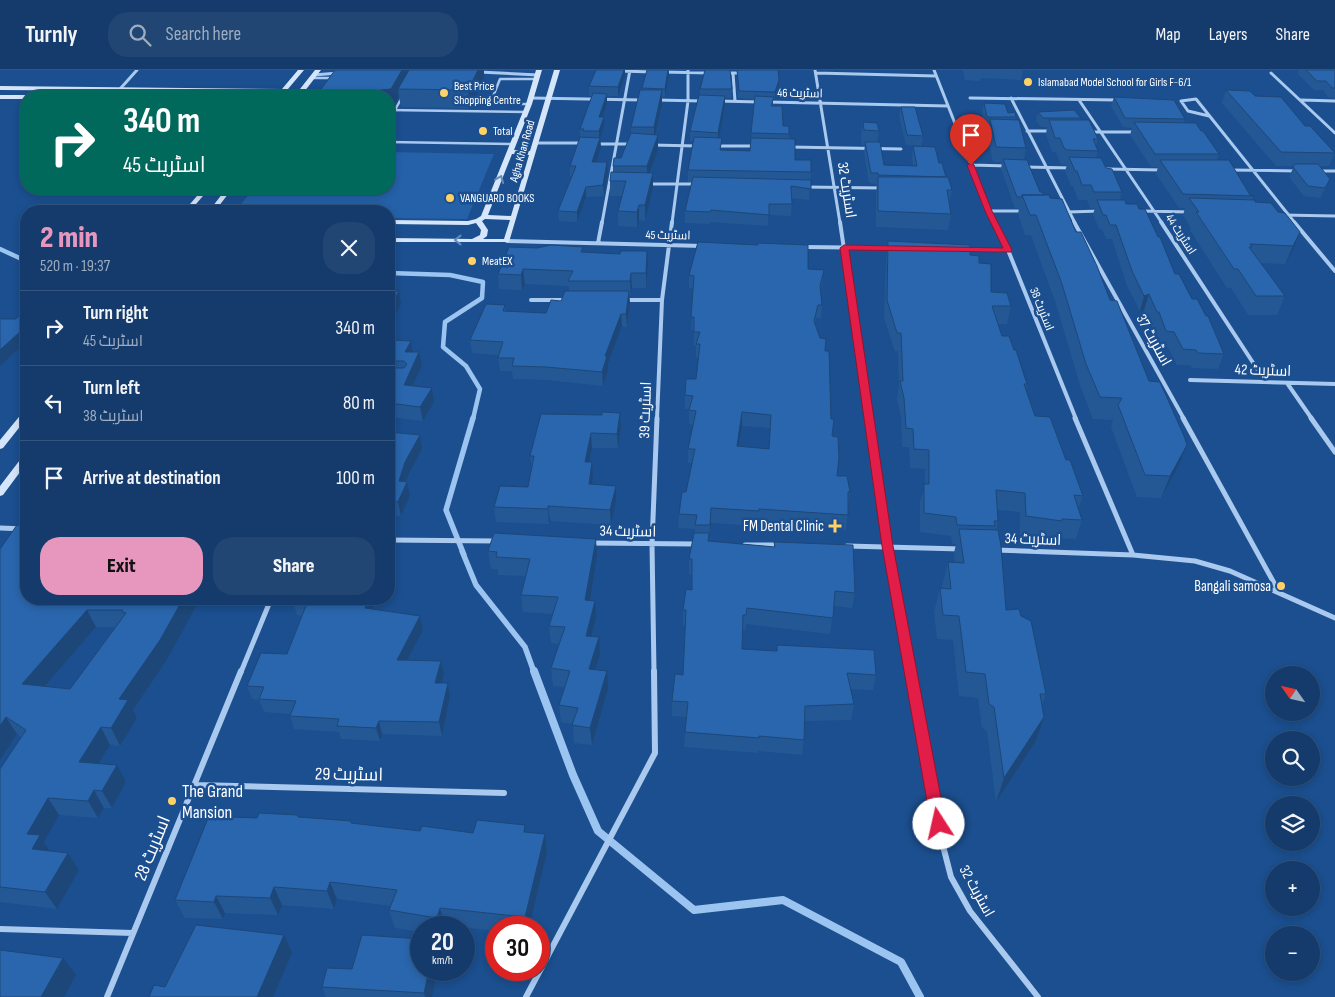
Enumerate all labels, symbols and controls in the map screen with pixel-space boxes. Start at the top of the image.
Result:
search box [108,12,458,57]
text: Turnly [25,20,78,49]
icon: search [126,21,154,49]
text: Search here [166,23,241,46]
text: Map [1156,24,1181,45]
text: Layers [1209,24,1248,45]
text: Share [1276,24,1310,45]
place label: Islamabad Model School for Girls F-6/1 [1038,75,1192,90]
marker: Islamabad Model School for Girls F-6/1 [1022,76,1034,88]
place label: Best Price Shopping Centre [454,79,521,108]
street label: اسٹریٹ 46 [777,86,823,101]
marker: Best Price Shopping Centre [438,87,450,99]
text: 340 m [123,100,200,143]
icon: right [40,110,105,175]
pin [950,114,992,165]
street label: Agha Khan Road [506,118,539,185]
icon: arrive [957,121,985,149]
place label: Total [493,124,513,139]
marker: Total [477,125,489,137]
text: اسٹریٹ 45 [123,152,206,179]
street label: اسٹریٹ 32 [833,161,860,219]
one-way arrow [493,175,504,184]
place label: VANGUARD BOOKS [460,191,534,206]
marker: VANGUARD BOOKS [444,192,456,204]
street label: اسٹریٹ 44 [1162,211,1199,257]
text: 2 min [40,220,98,256]
button: close [323,222,375,274]
street label: اسٹریٹ 45 [645,228,691,243]
one-way arrow [454,235,462,245]
place label: MeatEX [482,254,513,269]
marker: MeatEX [466,255,478,267]
text: 520 m · 19:37 [40,257,110,276]
street label: اسٹریٹ 38 [1026,285,1057,333]
text: Turn right [83,302,148,325]
street label: اسٹریٹ 37 [1132,311,1176,369]
icon: right [40,314,68,342]
text: 340 m [335,317,375,340]
text: اسٹریٹ 45 [83,332,143,351]
street label: اسٹریٹ 42 [1234,360,1292,381]
text: Turn left [83,377,140,400]
street label: اسٹریٹ 39 [635,381,656,439]
icon: left [40,389,68,417]
text: 80 m [343,392,375,415]
text: اسٹریٹ 38 [83,407,144,426]
icon: arrive [40,464,68,492]
text: Arrive at destination [83,467,221,490]
text: 100 m [336,467,375,490]
place label: FM Dental Clinic [743,517,824,536]
marker: FM Dental Clinic [828,519,842,533]
street label: اسٹریٹ 34 [600,522,656,541]
street label: اسٹریٹ 34 [1004,529,1062,550]
button: Exit [40,537,203,595]
button: Share [213,537,375,595]
place label: Bangali samosa [1194,577,1271,596]
marker: Bangali samosa [1275,580,1287,592]
north arrow [1265,666,1320,721]
map controls [1265,666,1320,981]
button: search [1265,731,1320,786]
street label: اسٹریٹ 29 [315,763,383,786]
place label: The Grand Mansion [182,781,243,823]
marker: The Grand Mansion [166,795,178,807]
button: layers [1265,796,1320,851]
position arrow [912,797,964,849]
street label: اسٹریٹ 28 [130,813,175,884]
button: + [1265,861,1320,916]
street label: اسٹریٹ 32 [955,862,999,921]
speed limit sign: 30 [485,916,550,981]
button: − [1265,926,1320,981]
text: 20 [431,927,454,958]
text: km/h [432,953,453,968]

